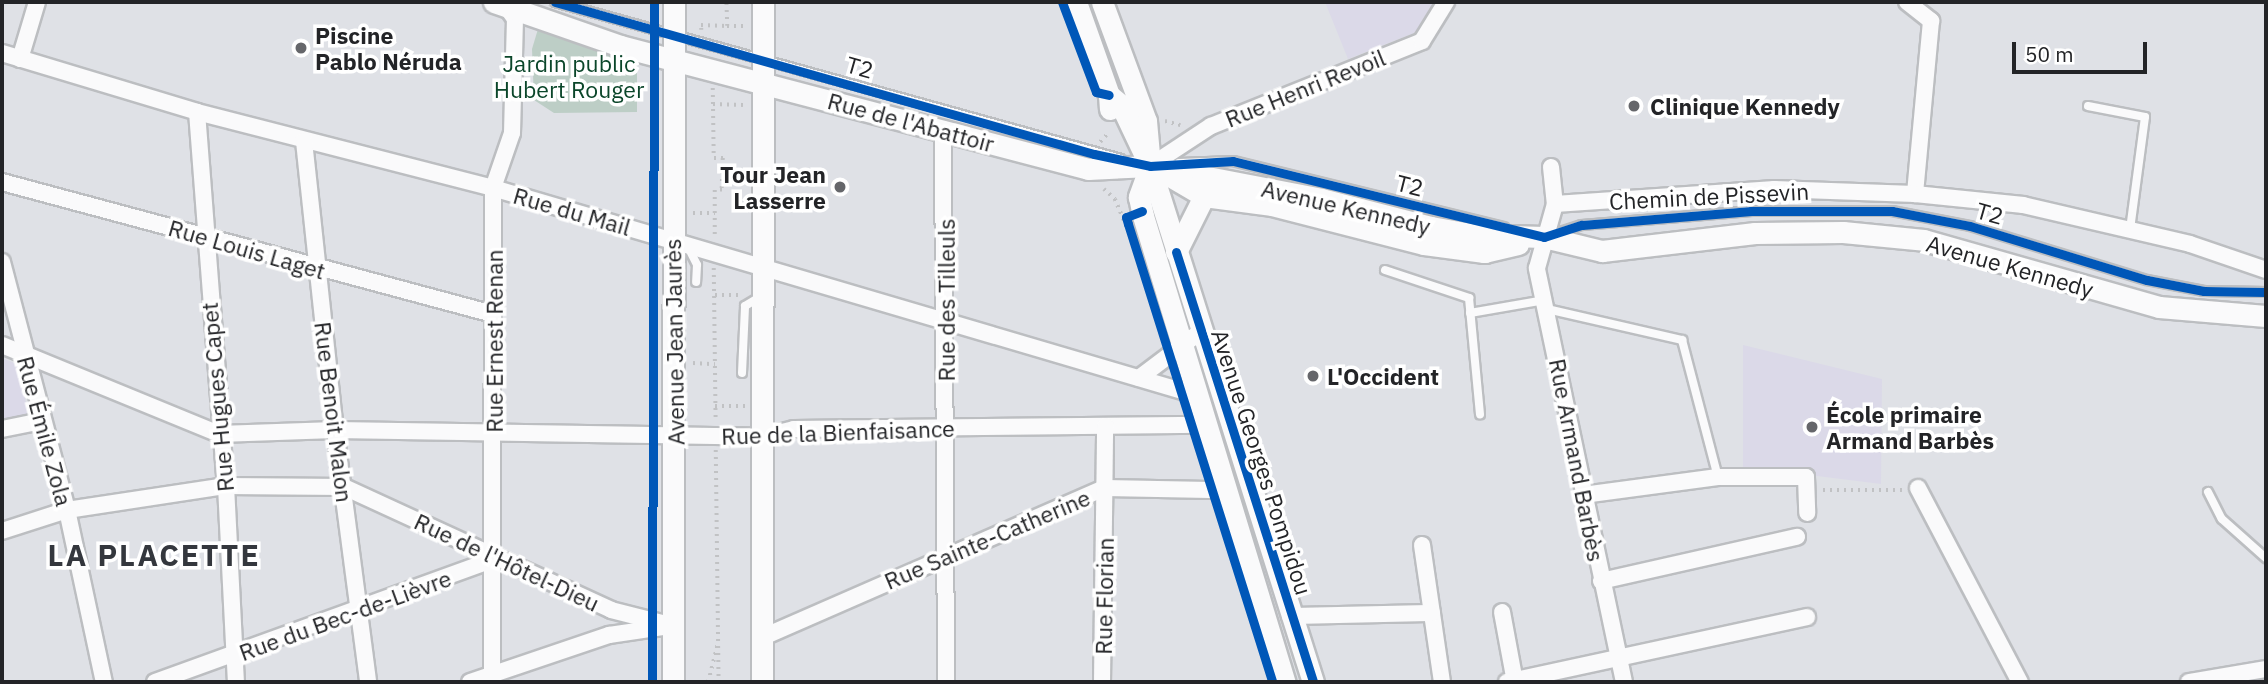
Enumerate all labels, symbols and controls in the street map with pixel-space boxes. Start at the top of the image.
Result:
place label: Piscine Pablo Néruda [315,21,462,75]
scale bar [2016,28,2151,72]
marker: Piscine Pablo Néruda [293,40,309,56]
text: 50 m [2025,40,2074,68]
street label: Rue Henri Revoil [1221,43,1389,133]
park label: Jardin public Hubert Rouger [494,49,644,103]
street label: T2 [843,50,877,84]
street label: Rue de l'Abattoir [825,87,997,157]
place label: Clinique Kennedy [1650,92,1840,120]
marker: Clinique Kennedy [1624,96,1644,116]
place label: Tour Jean Lasserre [720,160,826,214]
street label: T2 [1394,168,1426,202]
street label: Avenue Kennedy [1259,174,1433,240]
street label: Chemin de Pissevin [1608,177,1810,215]
marker: Tour Jean Lasserre [832,179,848,195]
street label: Rue du Mail [510,181,634,241]
street label: T2 [1973,196,2007,230]
street label: Rue Louis Laget [165,213,329,285]
street label: Rue des Tilleuls [932,219,960,381]
street label: Avenue Kennedy [1923,229,2097,303]
street label: Avenue Jean Jaurès [658,238,690,446]
street label: Rue Ernest Renan [480,249,508,433]
street label: Rue Hugues Capet [195,301,239,493]
street label: Rue Benoit Malon [309,320,359,504]
street label: Avenue Georges Pompidou [1206,326,1318,598]
street label: Rue Émile Zola [12,353,78,509]
street label: Rue Armand Barbès [1544,356,1610,564]
place label: L'Occident [1327,362,1439,390]
marker: L'Occident [1305,368,1321,384]
place label: École primaire Armand Barbès [1826,400,1994,454]
street label: Rue de la Bienfaisance [721,414,955,450]
marker: École primaire Armand Barbès [1804,419,1820,435]
street label: Rue Sainte-Catherine [880,483,1094,595]
street label: Rue de l'Hôtel-Dieu [410,507,604,617]
district label: LA PLACETTE [49,537,259,573]
street label: Rue Florian [1089,537,1119,655]
street label: Rue du Bec-de-Lièvre [235,564,455,666]

